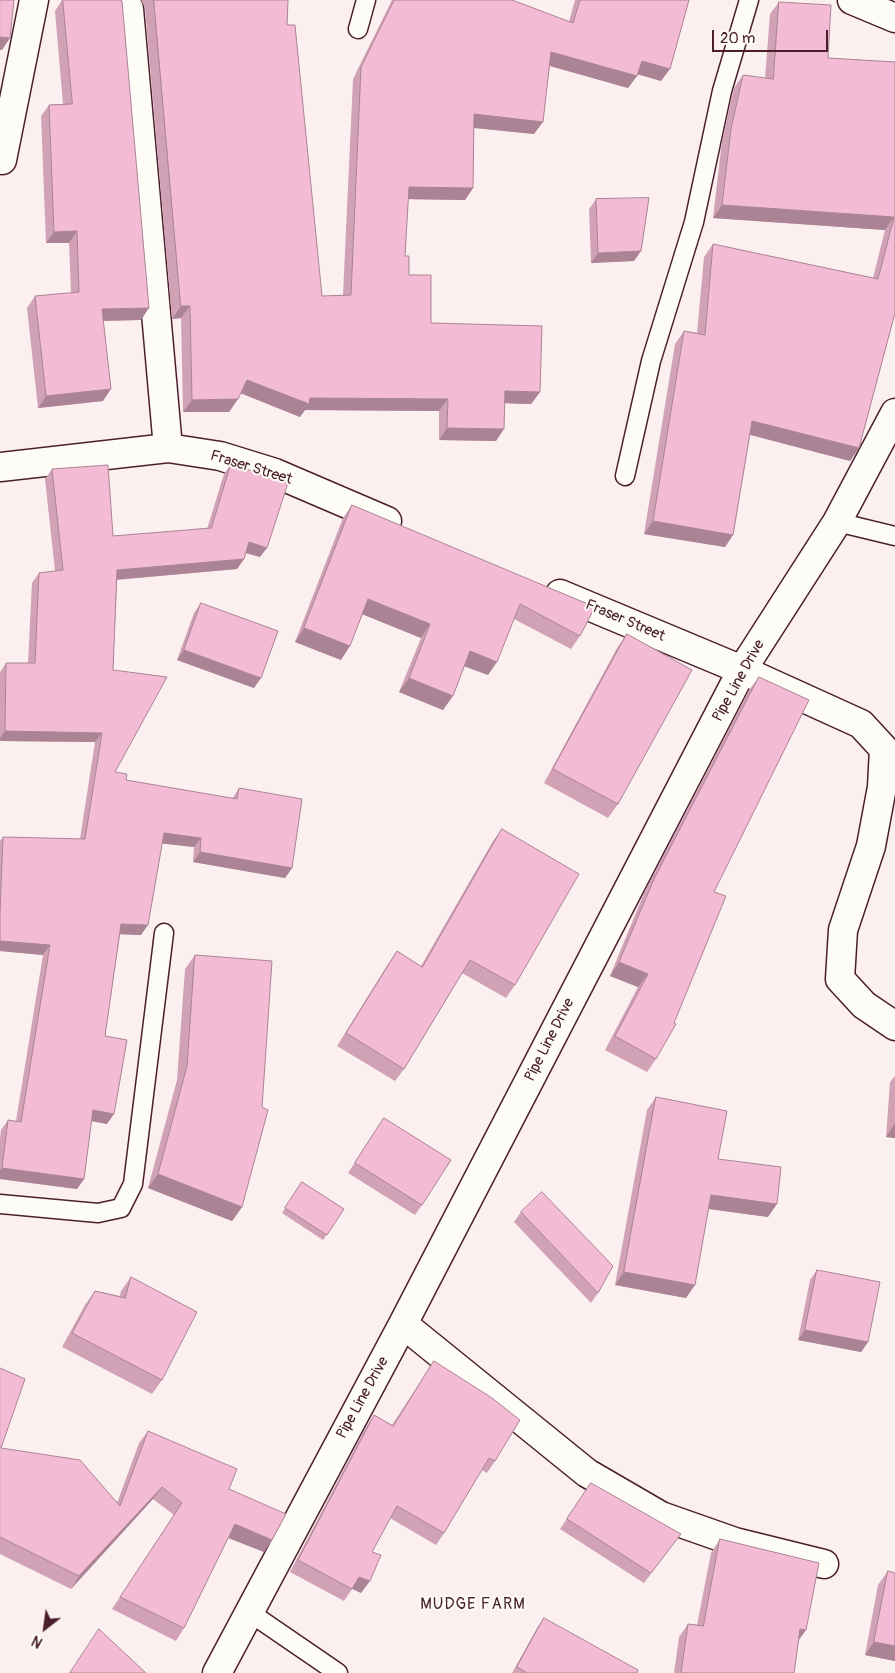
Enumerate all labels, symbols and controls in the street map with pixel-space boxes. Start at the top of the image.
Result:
scale bar [715,20,831,52]
text: 20 m [720,29,755,48]
street label: Fraser Street [208,447,294,489]
street label: Fraser Street [582,596,668,646]
street label: Pipe Line Drive [709,637,769,725]
street label: Pipe Line Drive [521,995,579,1085]
street label: Pipe Line Drive [333,1354,393,1442]
district label: MUDGE FARM [419,1595,527,1615]
north arrow [20,1603,70,1653]
text: N [29,1632,46,1651]

